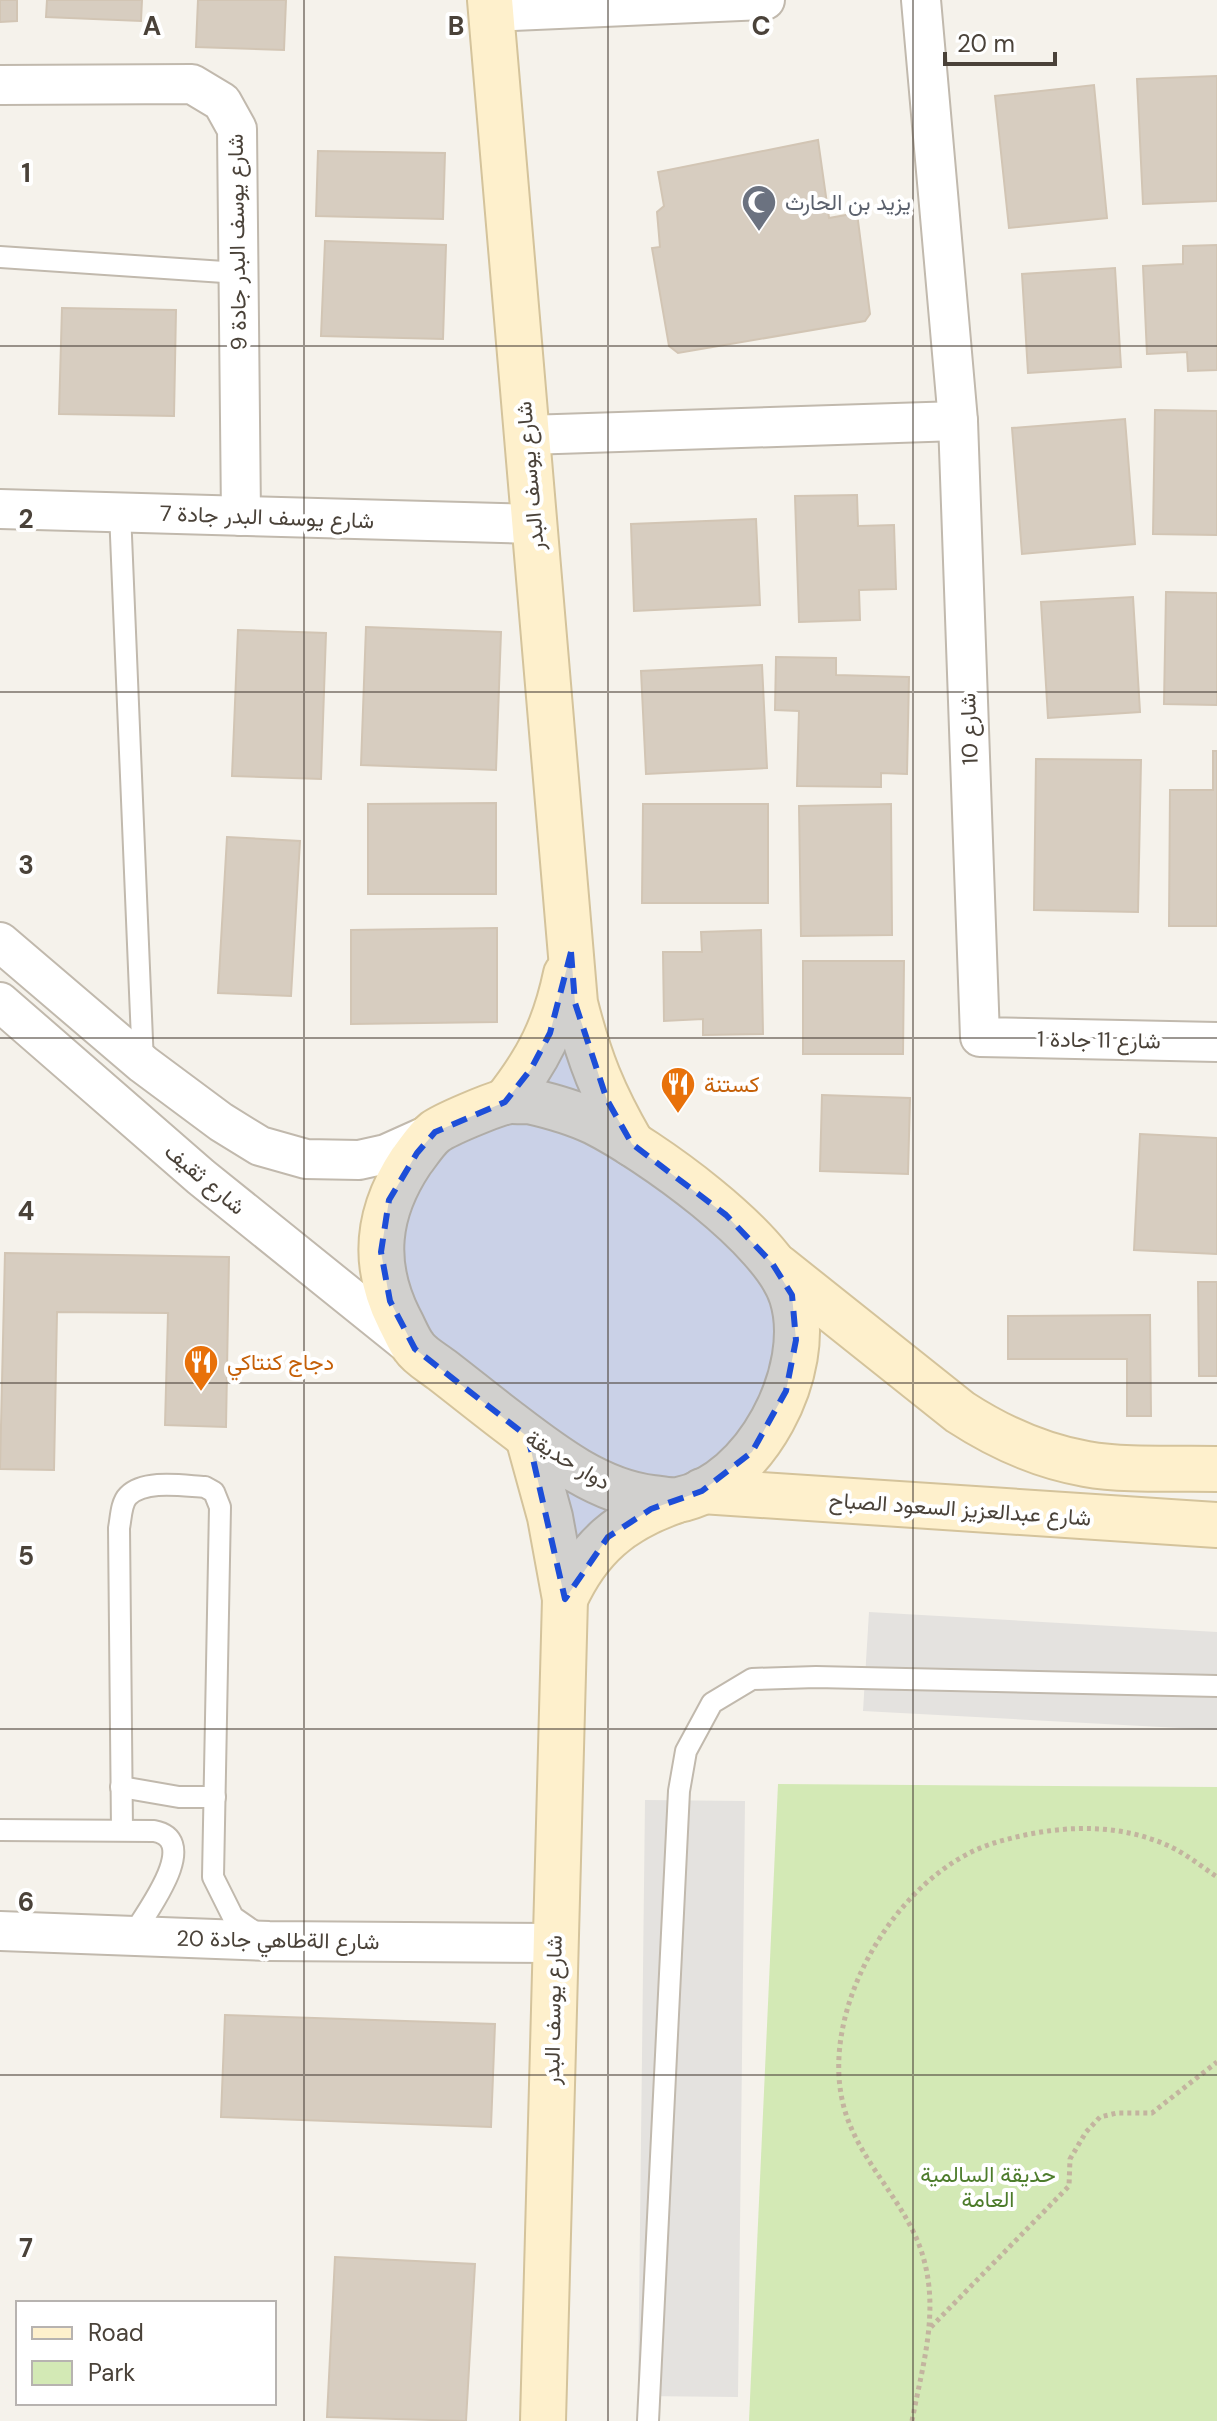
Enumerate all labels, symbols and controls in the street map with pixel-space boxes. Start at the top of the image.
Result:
text: A [143,9,161,43]
text: B [448,9,464,43]
text: C [751,9,771,43]
scale bar [945,16,1055,66]
text: 20 m [957,28,1015,59]
street label: شارع يوسف البدر جادة 9 [221,133,253,351]
text: 1 [21,156,31,190]
mosque icon: يزيد بن الحارث [740,183,778,233]
place label: يزيد بن الحارث [785,188,911,217]
street label: شارع يوسف البدر [509,400,551,553]
street label: شارع يوسف البدر جادة 7 [159,499,375,535]
text: 2 [18,502,34,536]
street label: شارع 10 [953,693,985,765]
text: 3 [18,848,34,882]
street label: شارع 11 جادة 1 [1037,1024,1161,1056]
restaurant icon: كستنة [659,1065,697,1115]
place label: كستنة [704,1070,760,1099]
street label: شارع ثقيف [159,1137,251,1221]
text: 4 [18,1194,34,1228]
restaurant icon: دجاج كنتاكي [182,1343,220,1393]
place label: دجاج كنتاكي [227,1348,334,1381]
street label: دوار حديقة [520,1423,616,1497]
street label: شارع عبدالعزيز السعود الصباح [828,1485,1092,1533]
text: 5 [18,1539,34,1573]
text: 6 [18,1885,34,1919]
street label: شارع الةطاهي جادة 20 [176,1924,380,1960]
street label: شارع يوسف البدر [537,1935,569,2086]
park label: حديقة السالمية العامة [920,2160,1056,2214]
text: 7 [19,2231,33,2265]
legend [16,2301,276,2405]
text: Road [88,2317,144,2348]
text: Park [88,2357,135,2388]

